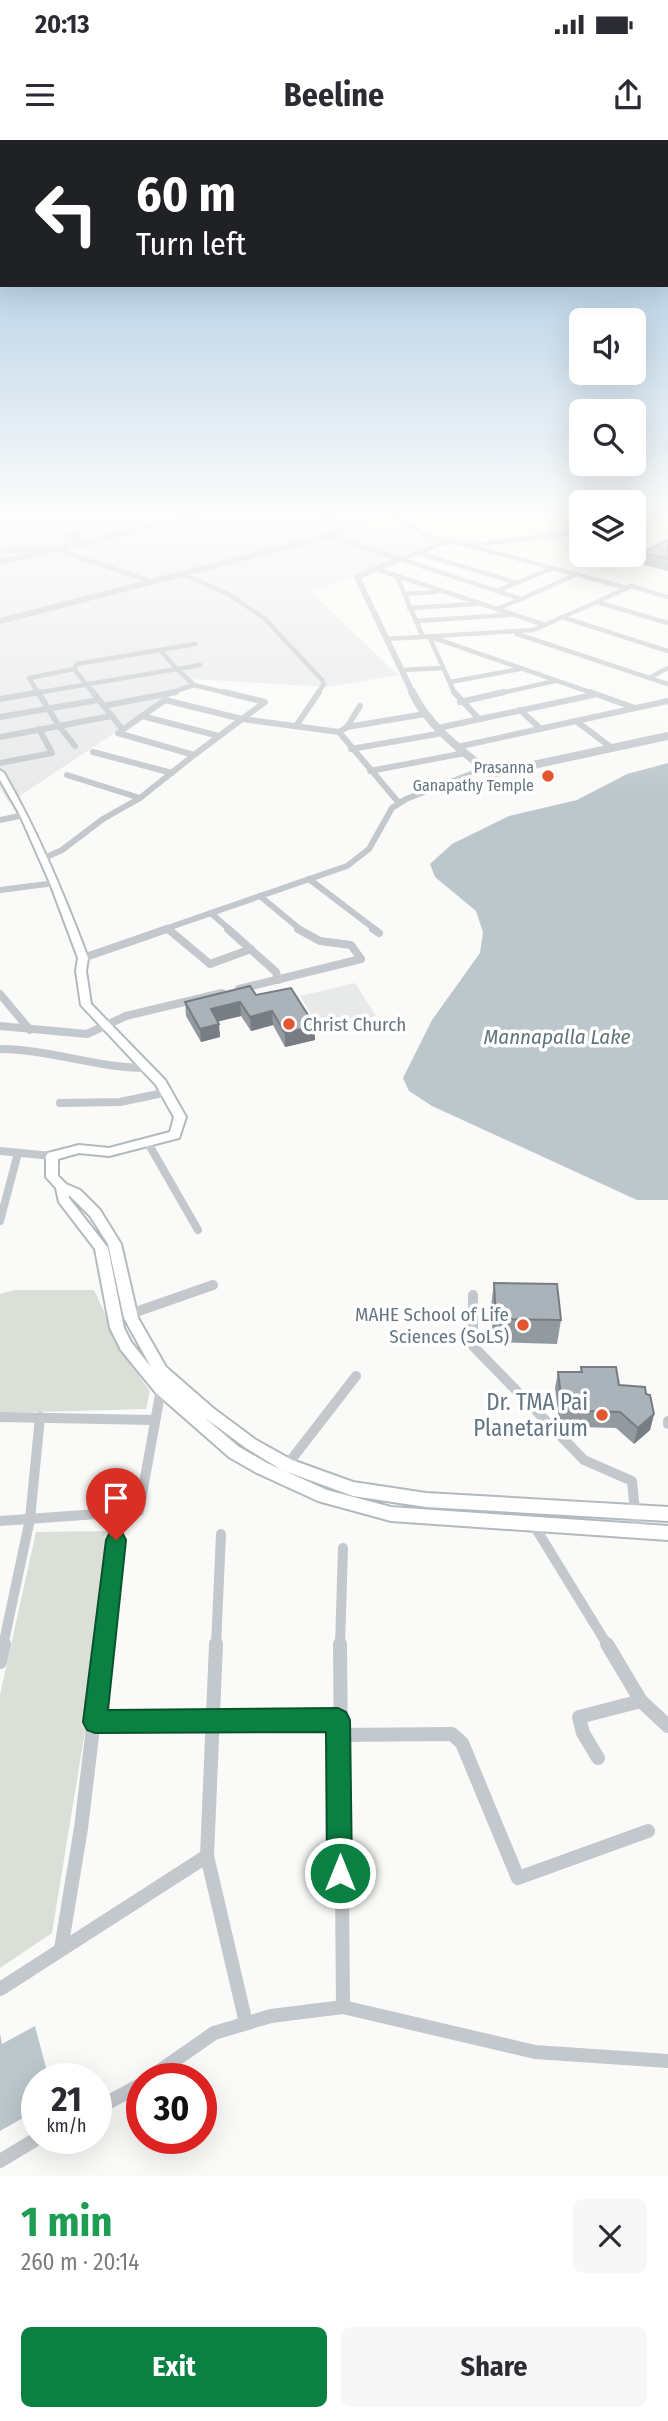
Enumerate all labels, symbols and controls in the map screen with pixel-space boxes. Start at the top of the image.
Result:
text: 20:13 [35,9,90,40]
icon: menu [21,76,59,114]
text: Beeline [284,76,384,114]
icon: share [609,76,647,114]
text: 60 m [136,165,236,224]
icon: left [21,168,112,259]
text: Turn left [136,225,246,263]
map controls [569,308,646,567]
button: sound [569,308,646,385]
button: search [569,399,646,476]
button: layers [569,490,646,567]
place label: Prasanna Ganapathy Temple [413,758,534,795]
marker: Prasanna Ganapathy Temple [540,768,556,784]
place label: Christ Church [303,1013,406,1036]
marker: Christ Church [281,1016,297,1032]
water label: Mannapalla Lake [483,1024,631,1050]
place label: MAHE School of Life Sciences (SoLS) [355,1303,509,1348]
marker: MAHE School of Life Sciences (SoLS) [515,1317,531,1333]
place label: Dr. TMA Pai Planetarium [473,1388,588,1442]
marker: Dr. TMA Pai Planetarium [594,1407,610,1423]
pin [86,1468,146,1540]
icon: arrive [97,1479,135,1517]
position arrow [303,1836,377,1910]
speed limit sign: 30 [126,2063,217,2154]
text: 21 [51,2078,82,2120]
text: km/h [46,2115,87,2137]
text: 1 min [21,2197,112,2247]
button: close [573,2199,647,2273]
text: 260 m · 20:14 [21,2248,139,2276]
button: Exit [21,2327,327,2407]
button: Share [341,2327,647,2407]

